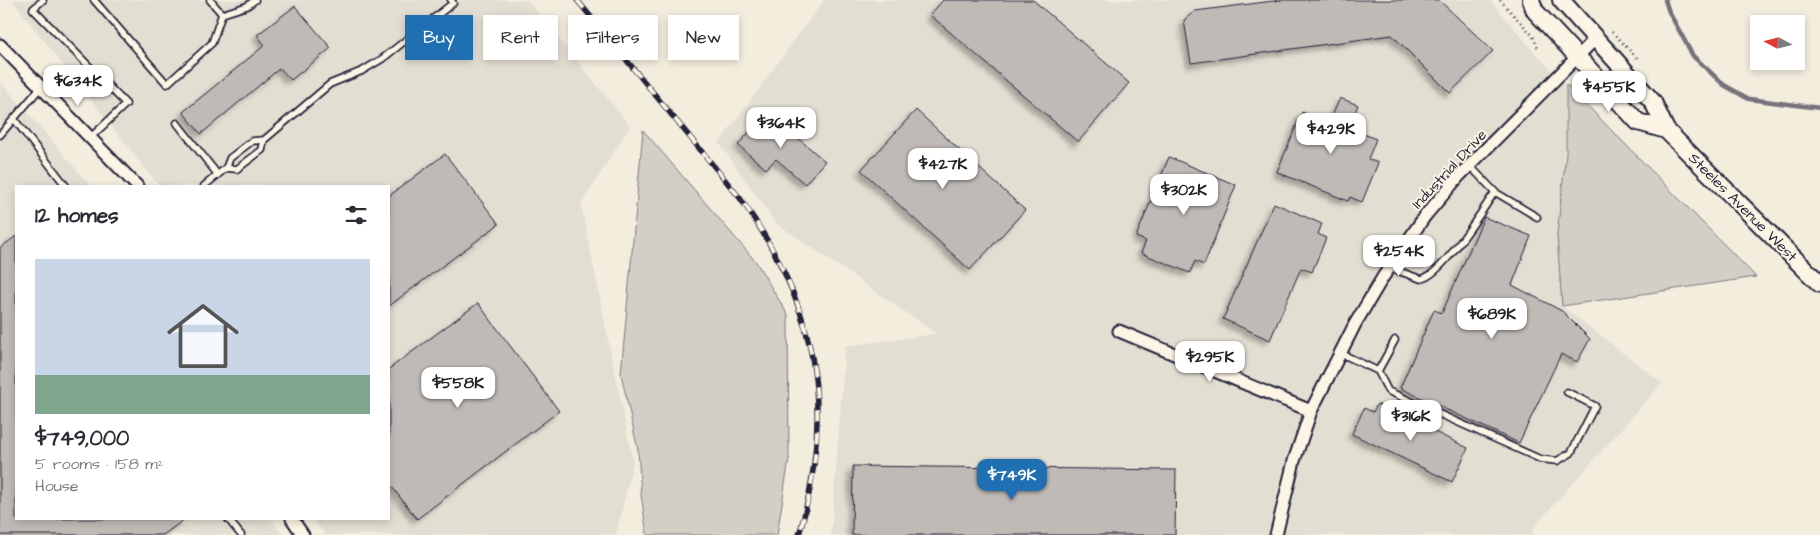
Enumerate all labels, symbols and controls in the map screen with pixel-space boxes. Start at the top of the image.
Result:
chip: Buy [405,15,473,60]
chip: Rent [483,15,558,60]
chip: Filters [568,15,658,60]
chip: New [668,15,739,60]
north arrow [1750,15,1805,70]
map controls [1750,15,1805,70]
pin: $634K [43,64,113,107]
text: $634K [54,70,102,92]
pin: $455K [1574,70,1644,113]
text: $455K [1583,76,1635,98]
pin: $364K [746,106,816,149]
text: $364K [757,112,805,134]
pin: $429K [1296,112,1366,155]
text: $429K [1307,118,1355,140]
street label: Industrial Drive [1407,125,1492,214]
pin: $427K [908,148,978,190]
street label: Steeles Avenue West [1683,148,1802,267]
text: $427K [919,153,967,175]
pin: $302K [1149,174,1219,216]
text: $302K [1161,179,1207,201]
text: 12 homes [35,201,119,230]
icon: filters [342,201,370,229]
pin: $254K [1364,234,1434,277]
text: $254K [1374,240,1424,262]
icon: home [158,291,248,381]
pin: $689K [1457,298,1527,340]
text: $689K [1468,303,1516,325]
pin: $295K [1175,340,1245,383]
text: $295K [1186,346,1234,368]
pin: $558K [423,366,493,409]
text: $558K [432,372,484,394]
pin: $316K [1376,400,1446,442]
text: $316K [1392,405,1430,427]
text: $749,000 [35,424,129,453]
text: 5 rooms · 158 m² [35,453,164,475]
pin: $749K [977,458,1047,501]
text: $749K [988,464,1036,486]
text: House [35,475,79,497]

